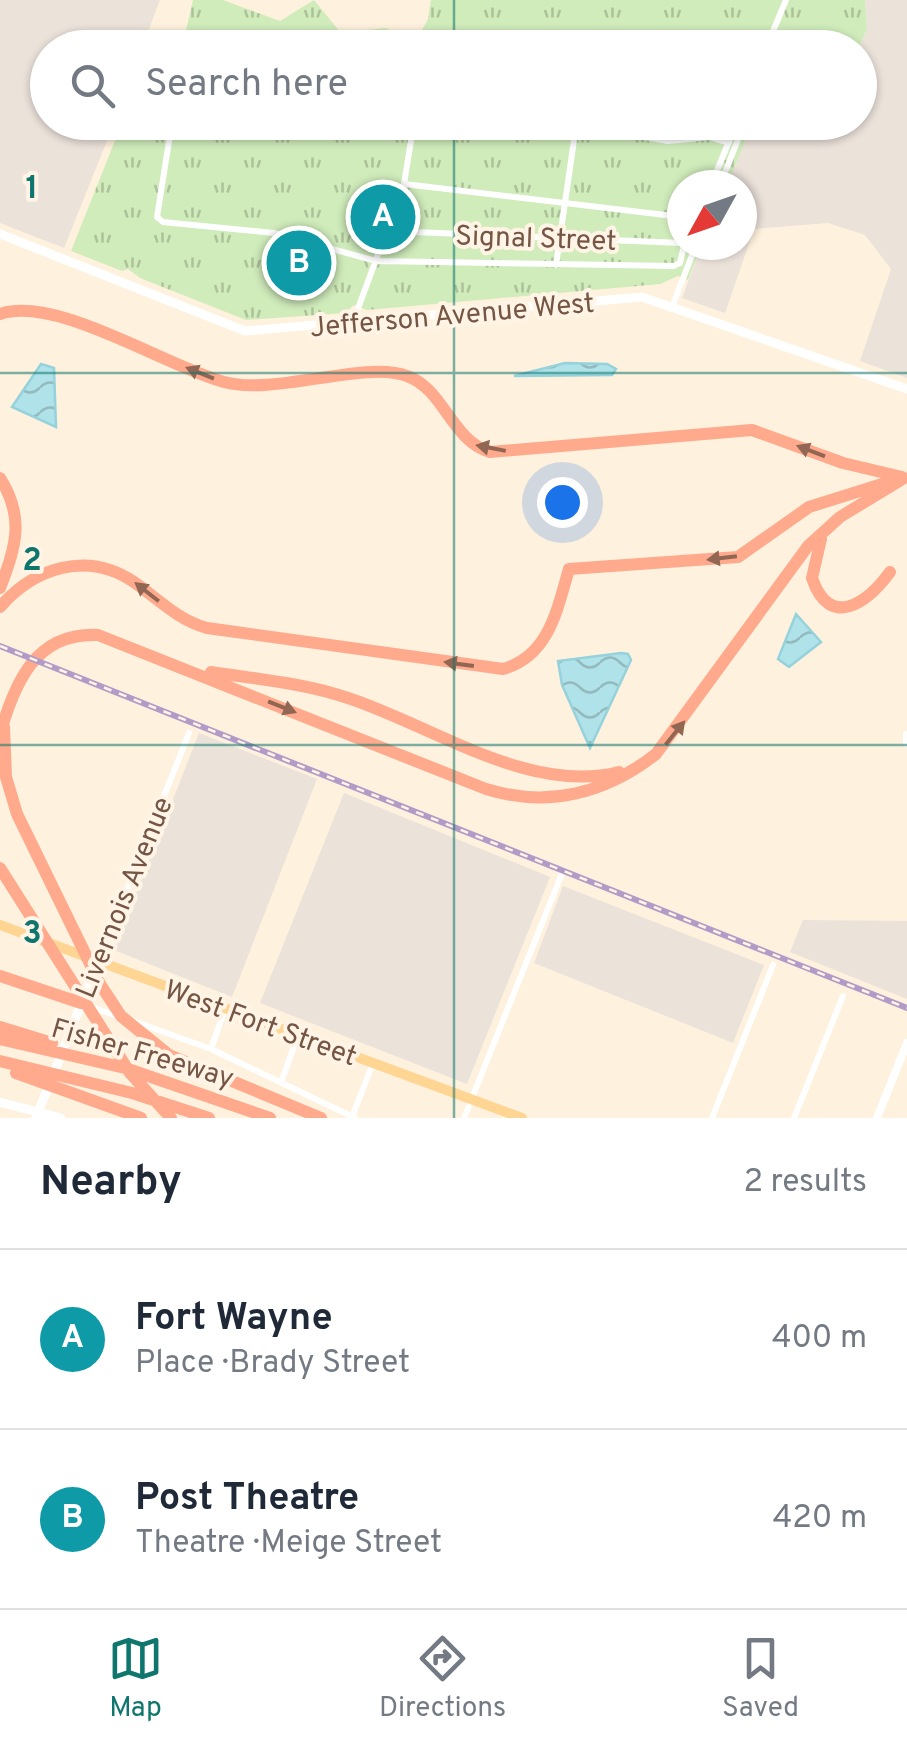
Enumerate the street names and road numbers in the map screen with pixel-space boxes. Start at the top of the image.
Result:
street label: Signal Street [455,219,617,261]
street label: Jefferson Avenue West [308,287,596,347]
street label: Livernois Avenue [69,792,183,1004]
street label: West Fort Street [159,973,361,1076]
street label: Fisher Freeway [47,1012,238,1098]

